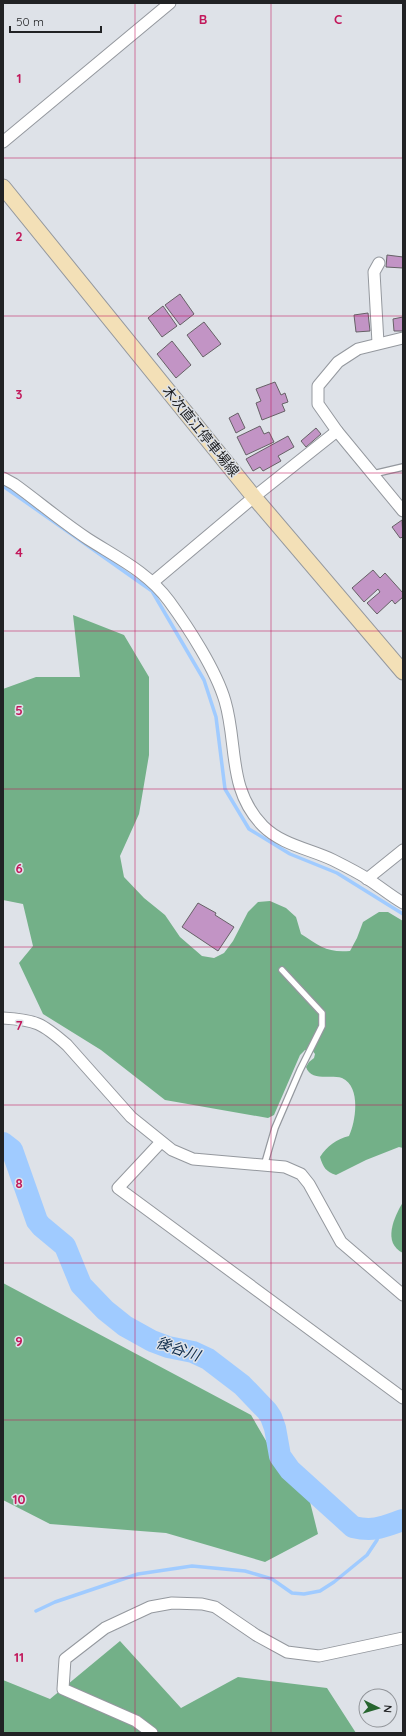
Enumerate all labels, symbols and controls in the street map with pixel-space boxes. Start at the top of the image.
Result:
scale bar [10,8,101,34]
text: B [199,11,207,27]
text: C [334,11,342,27]
text: 50 m [16,14,44,29]
text: 1 [16,70,22,86]
text: 2 [15,228,23,244]
street label: 木次直江停車場線 [159,382,243,480]
text: 3 [16,386,23,402]
text: 4 [15,544,23,560]
text: 5 [15,702,23,718]
text: 6 [15,860,23,876]
text: 7 [15,1017,23,1033]
text: 8 [15,1175,23,1191]
water label: 後谷川 [154,1332,204,1365]
text: 9 [15,1333,23,1349]
text: 10 [12,1491,26,1507]
text: 11 [14,1649,24,1665]
north arrow [358,1688,398,1728]
text: N [381,1704,395,1714]

